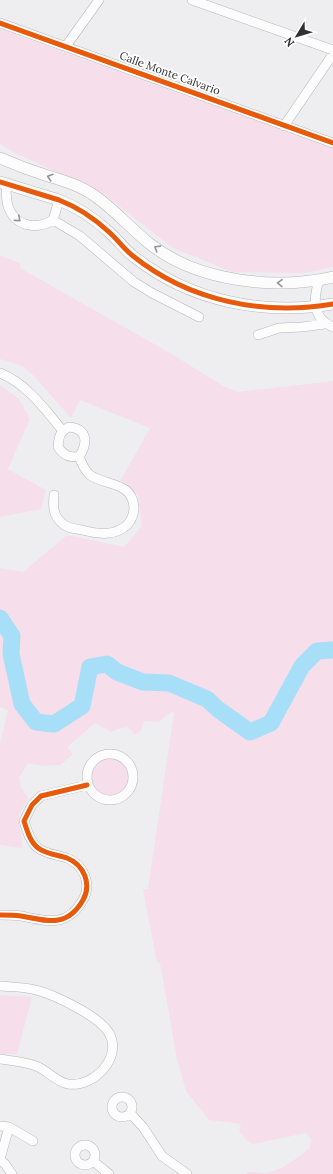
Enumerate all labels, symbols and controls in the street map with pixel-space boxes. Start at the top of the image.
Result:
north arrow [277,16,317,56]
text: N [281,34,297,50]
street label: Calle Monte Calvario [118,48,222,98]
one-way arrow [47,173,54,181]
one-way arrow [13,214,21,221]
one-way arrow [154,246,161,253]
one-way arrow [277,279,283,287]

